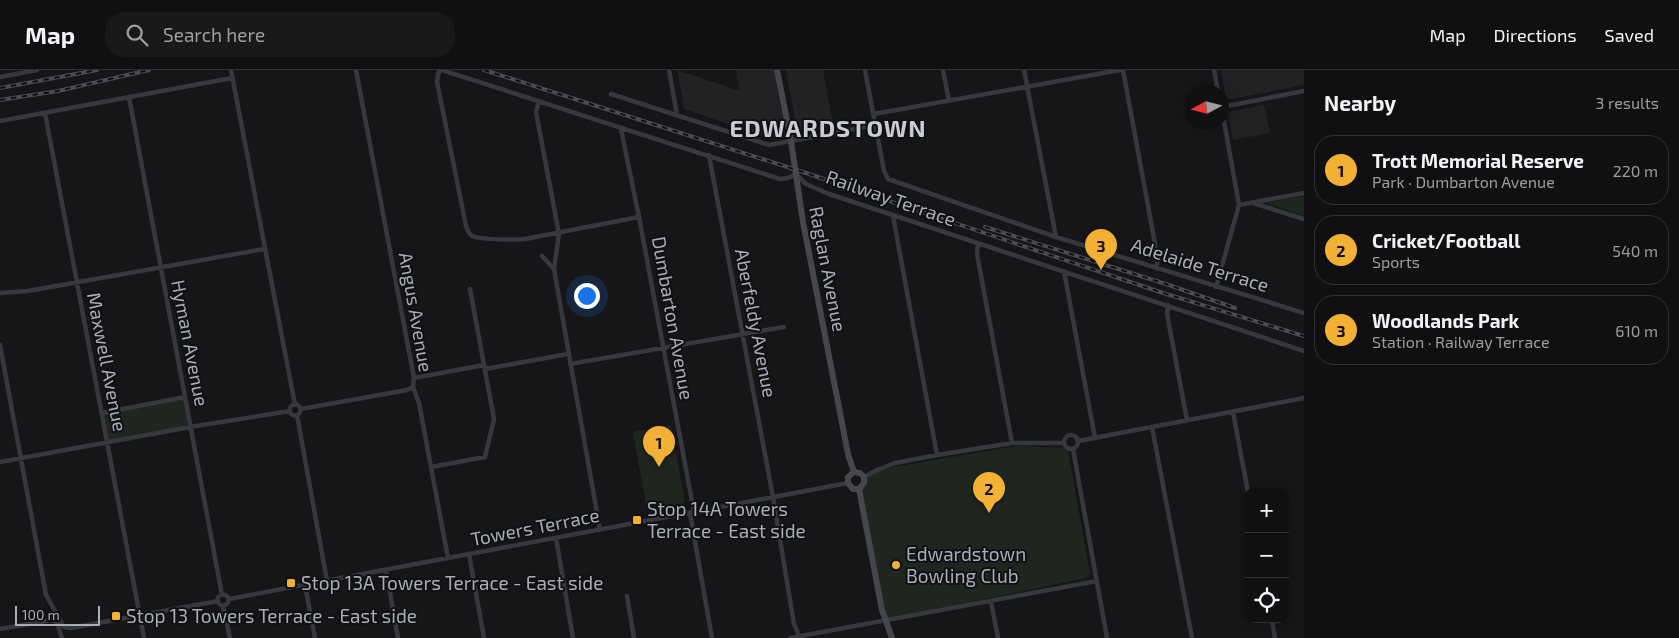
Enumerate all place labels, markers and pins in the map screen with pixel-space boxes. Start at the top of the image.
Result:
pin: 3 [1085,229,1117,270]
pin: 1 [643,426,675,467]
pin: 2 [973,472,1005,513]
place label: Stop 14A Towers Terrace - East side [647,497,806,542]
marker: Stop 14A Towers Terrace - East side [631,514,643,526]
place label: Edwardstown Bowling Club [906,542,1026,587]
marker: Edwardstown Bowling Club [890,559,902,571]
place label: Stop 13A Towers Terrace - East side [301,571,603,594]
marker: Stop 13A Towers Terrace - East side [285,577,297,589]
place label: Stop 13 Towers Terrace - East side [126,604,417,627]
marker: Stop 13 Towers Terrace - East side [110,610,122,622]

